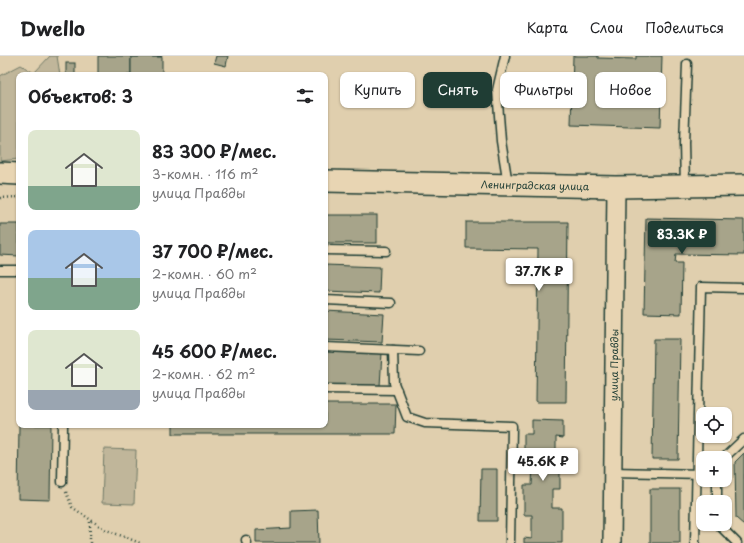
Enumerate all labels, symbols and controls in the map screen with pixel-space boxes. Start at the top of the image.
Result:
text: Dwello [20,14,85,42]
text: Карта [527,17,568,38]
text: Слои [590,17,623,38]
text: Поделиться [645,17,724,38]
chip: Купить [340,72,415,108]
chip: Снять [423,72,492,108]
chip: Фильтры [500,72,587,108]
chip: Новое [595,72,666,108]
text: Объектов: 3 [28,83,133,109]
icon: filters [294,85,316,107]
text: 83 300 ₽/мес. [152,138,276,164]
icon: home [60,146,108,194]
text: 3-комн. · 116 m² [152,164,258,183]
street label: Ленинградская улица [481,176,590,193]
text: улица Правды [152,183,246,202]
pin: 83.3K ₽ [645,221,719,255]
text: 83.3K ₽ [657,224,707,243]
text: 37 700 ₽/мес. [152,238,273,264]
icon: home [60,246,108,294]
pin: 37.7K ₽ [502,258,576,292]
text: 37.7K ₽ [515,261,563,280]
text: 2-комн. · 60 m² [152,264,257,283]
text: улица Правды [152,283,246,302]
street label: улица Правды [606,329,621,401]
text: 45 600 ₽/мес. [152,338,277,364]
icon: home [60,346,108,394]
text: 2-комн. · 62 m² [152,364,256,383]
text: улица Правды [152,383,246,402]
map controls [696,407,732,531]
button: locate [696,407,732,443]
pin: 45.6K ₽ [506,448,580,482]
text: 45.6K ₽ [517,451,569,470]
button: + [696,451,732,487]
button: − [696,495,732,531]

